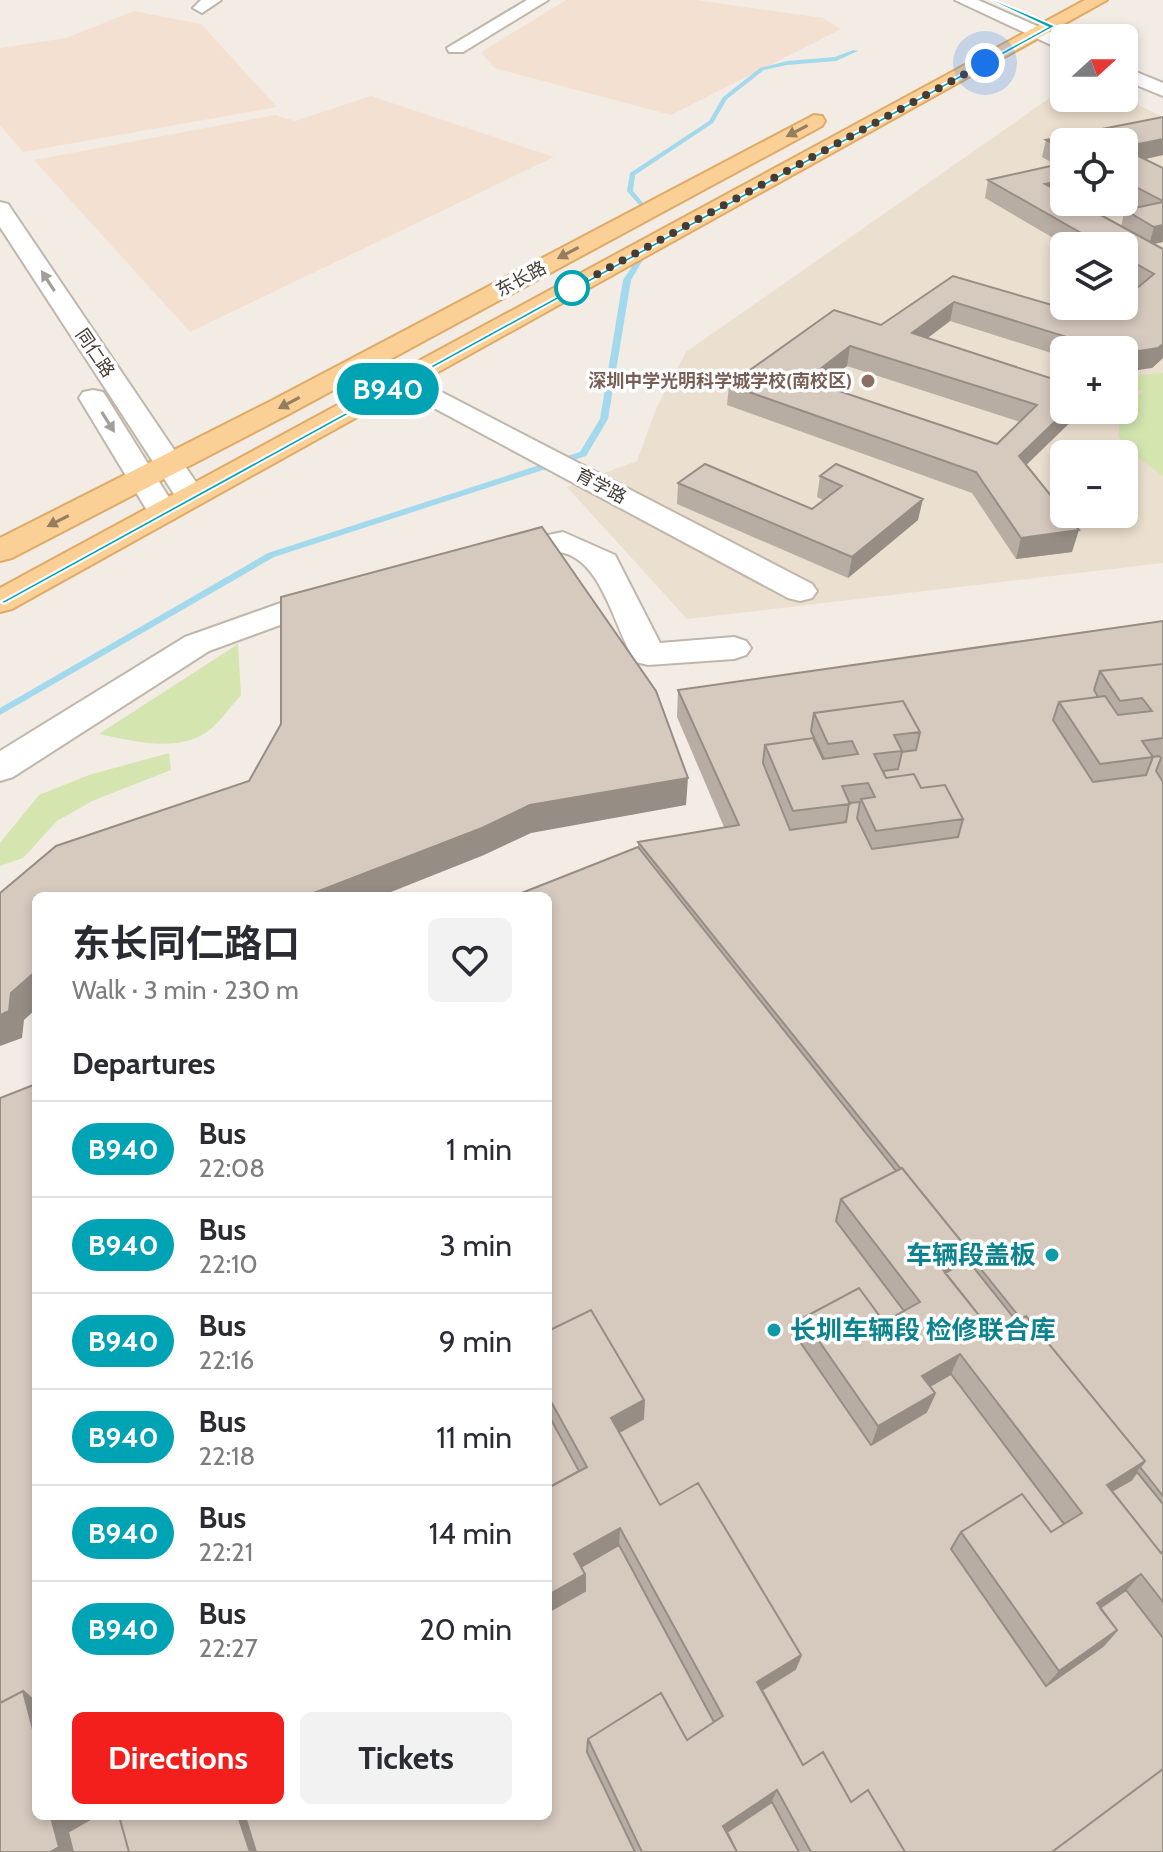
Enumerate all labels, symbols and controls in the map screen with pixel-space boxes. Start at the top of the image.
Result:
north arrow [1050,24,1138,112]
map controls [1050,24,1138,528]
your location [965,43,1005,83]
one-way arrow [785,124,808,137]
button: locate [1050,128,1138,216]
button: layers [1050,232,1138,320]
one-way arrow [556,247,579,260]
street label: 东长路 [492,257,550,301]
one-way arrow [41,270,55,292]
unlabelled marker [555,271,589,305]
street label: 同仁路 [71,324,119,382]
button: + [1050,336,1138,424]
line badge: B940 [332,363,444,415]
place label: 深圳中学光明科学城学校(南校区) [588,370,852,392]
text: B940 [353,372,423,406]
marker: 深圳中学光明科学城学校(南校区) [859,372,877,390]
one-way arrow [278,395,300,409]
one-way arrow [100,411,114,433]
button: − [1050,440,1138,528]
street label: 育学路 [572,464,630,508]
one-way arrow [46,515,69,528]
button: heart [428,918,512,1002]
text: 东长同仁路口 [72,920,300,967]
text: Walk · 3 min · 230 m [72,974,299,1006]
text: Departures [72,1045,216,1082]
text: Bus [198,1115,246,1152]
text: 1 min [446,1131,512,1168]
text: B940 [88,1132,158,1166]
text: 22:08 [198,1152,265,1184]
text: Bus [198,1211,246,1248]
text: 3 min [440,1227,512,1264]
text: B940 [88,1228,158,1262]
place label: 车辆段盖板 [906,1239,1036,1271]
marker: 车辆段盖板 [1043,1246,1061,1264]
text: 22:10 [198,1248,258,1280]
text: Bus [198,1307,246,1344]
place label: 长圳车辆段 检修联合库 [790,1314,1056,1346]
marker: 长圳车辆段 检修联合库 [765,1321,783,1339]
text: 9 min [439,1323,512,1360]
text: B940 [88,1324,158,1358]
text: 22:16 [198,1344,254,1376]
text: Bus [198,1403,246,1440]
text: 11 min [436,1419,512,1456]
text: B940 [88,1420,158,1454]
text: 22:18 [198,1440,255,1472]
text: Bus [198,1499,246,1536]
text: 14 min [429,1515,512,1552]
text: B940 [88,1516,158,1550]
text: 22:21 [198,1536,253,1568]
text: Bus [198,1595,246,1632]
text: 20 min [419,1611,512,1648]
text: B940 [88,1612,158,1646]
text: 22:27 [198,1632,258,1664]
button: Directions [72,1712,284,1804]
button: Tickets [300,1712,512,1804]

